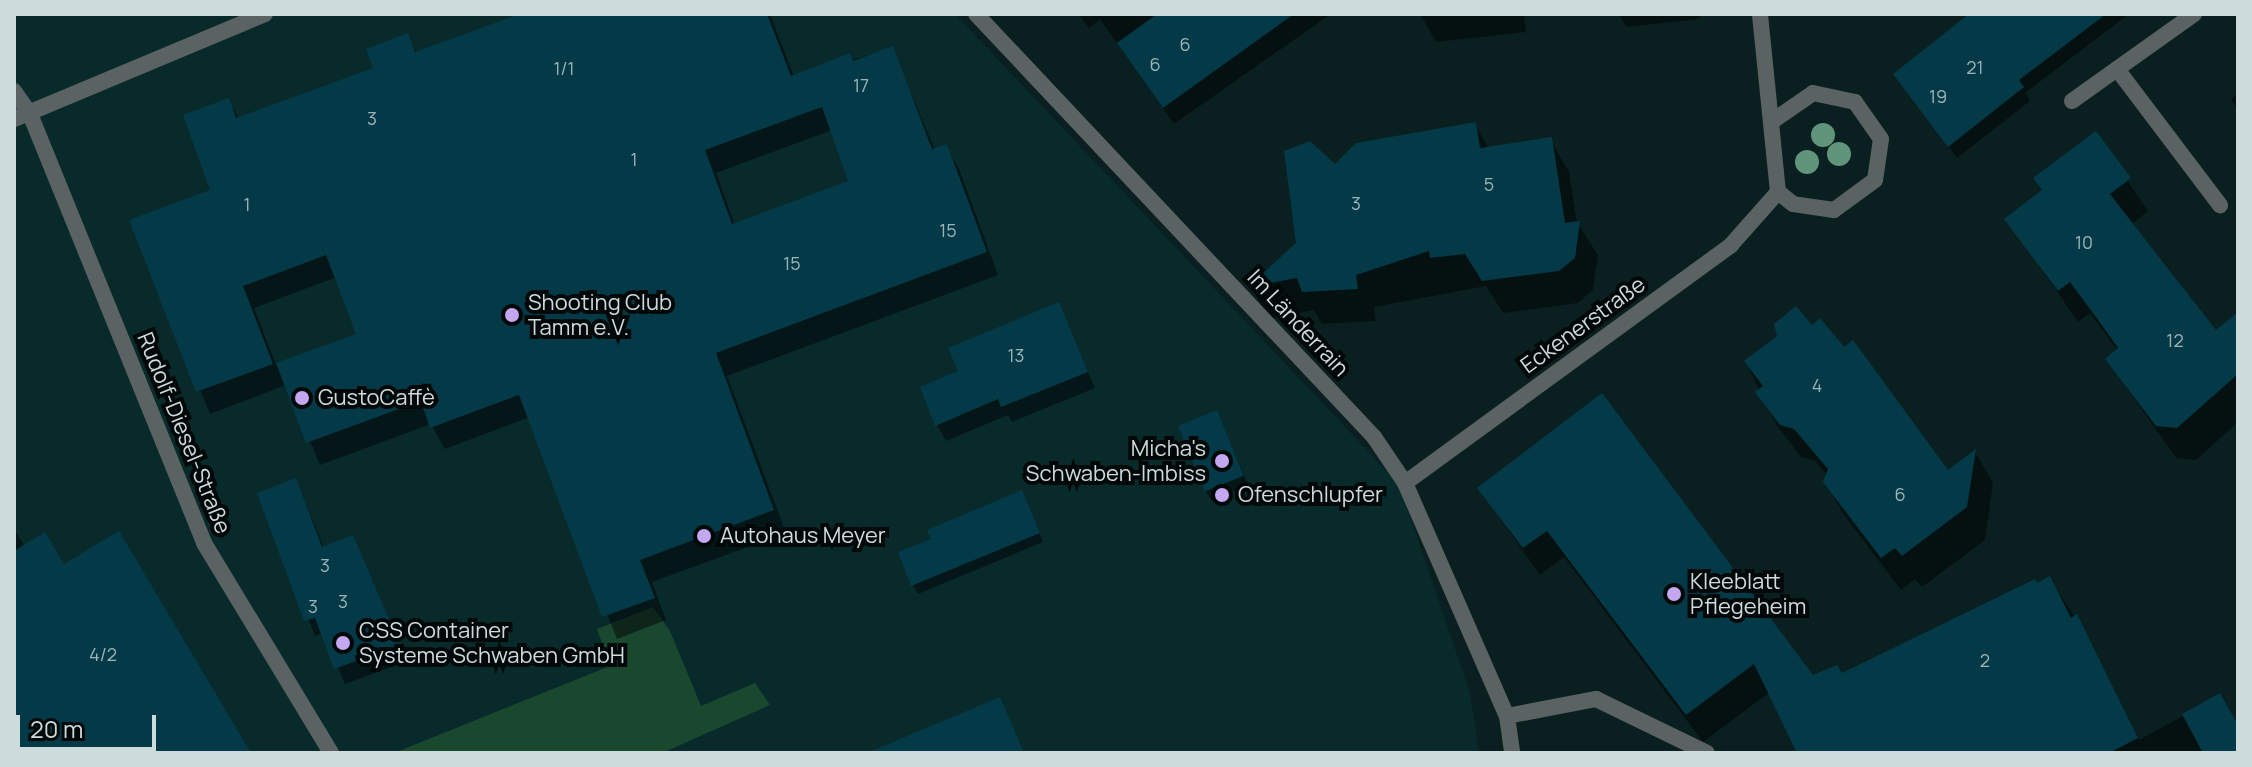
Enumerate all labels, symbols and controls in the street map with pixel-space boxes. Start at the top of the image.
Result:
house number: 6 [1179,33,1191,55]
house number: 6 [1149,53,1161,75]
house number: 21 [1966,56,1984,78]
house number: 1/1 [553,57,575,79]
house number: 17 [853,74,869,96]
house number: 19 [1929,85,1947,107]
house number: 3 [367,107,377,129]
house number: 1 [630,148,638,170]
house number: 5 [1484,173,1494,195]
house number: 3 [1351,192,1361,214]
house number: 1 [243,193,251,215]
house number: 15 [939,219,957,241]
house number: 10 [2075,231,2093,253]
house number: 15 [783,252,801,274]
street label: Im Länderrain [1242,264,1354,382]
street label: Eckenerstraße [1516,271,1650,379]
place label: Shooting Club Tamm e.V. [528,289,672,340]
marker: Shooting Club Tamm e.V. [503,306,521,324]
street label: Rudolf-Diesel-Straße [132,328,236,538]
house number: 12 [2166,329,2184,351]
house number: 13 [1008,344,1024,366]
house number: 4 [1812,374,1822,396]
place label: GustoCaffè [318,385,435,411]
marker: GustoCaffè [293,389,311,407]
place label: Micha's Schwaben-Imbiss [1026,435,1206,486]
marker: Micha's Schwaben-Imbiss [1213,452,1231,470]
place label: Ofenschlupfer [1238,482,1383,508]
house number: 6 [1894,483,1906,505]
marker: Ofenschlupfer [1213,486,1231,504]
place label: Autohaus Meyer [720,523,886,549]
marker: Autohaus Meyer [695,527,713,545]
house number: 3 [320,554,330,576]
place label: Kleeblatt Pflegeheim [1690,568,1806,620]
marker: Kleeblatt Pflegeheim [1665,585,1683,603]
house number: 3 [338,590,348,612]
house number: 3 [308,595,318,617]
place label: CSS Container Systeme Schwaben GmbH [359,617,625,668]
marker: CSS Container Systeme Schwaben GmbH [334,634,352,652]
house number: 4/2 [89,643,117,665]
house number: 2 [1980,649,1990,671]
scale bar [20,699,160,749]
text: 20 m [30,712,83,745]

